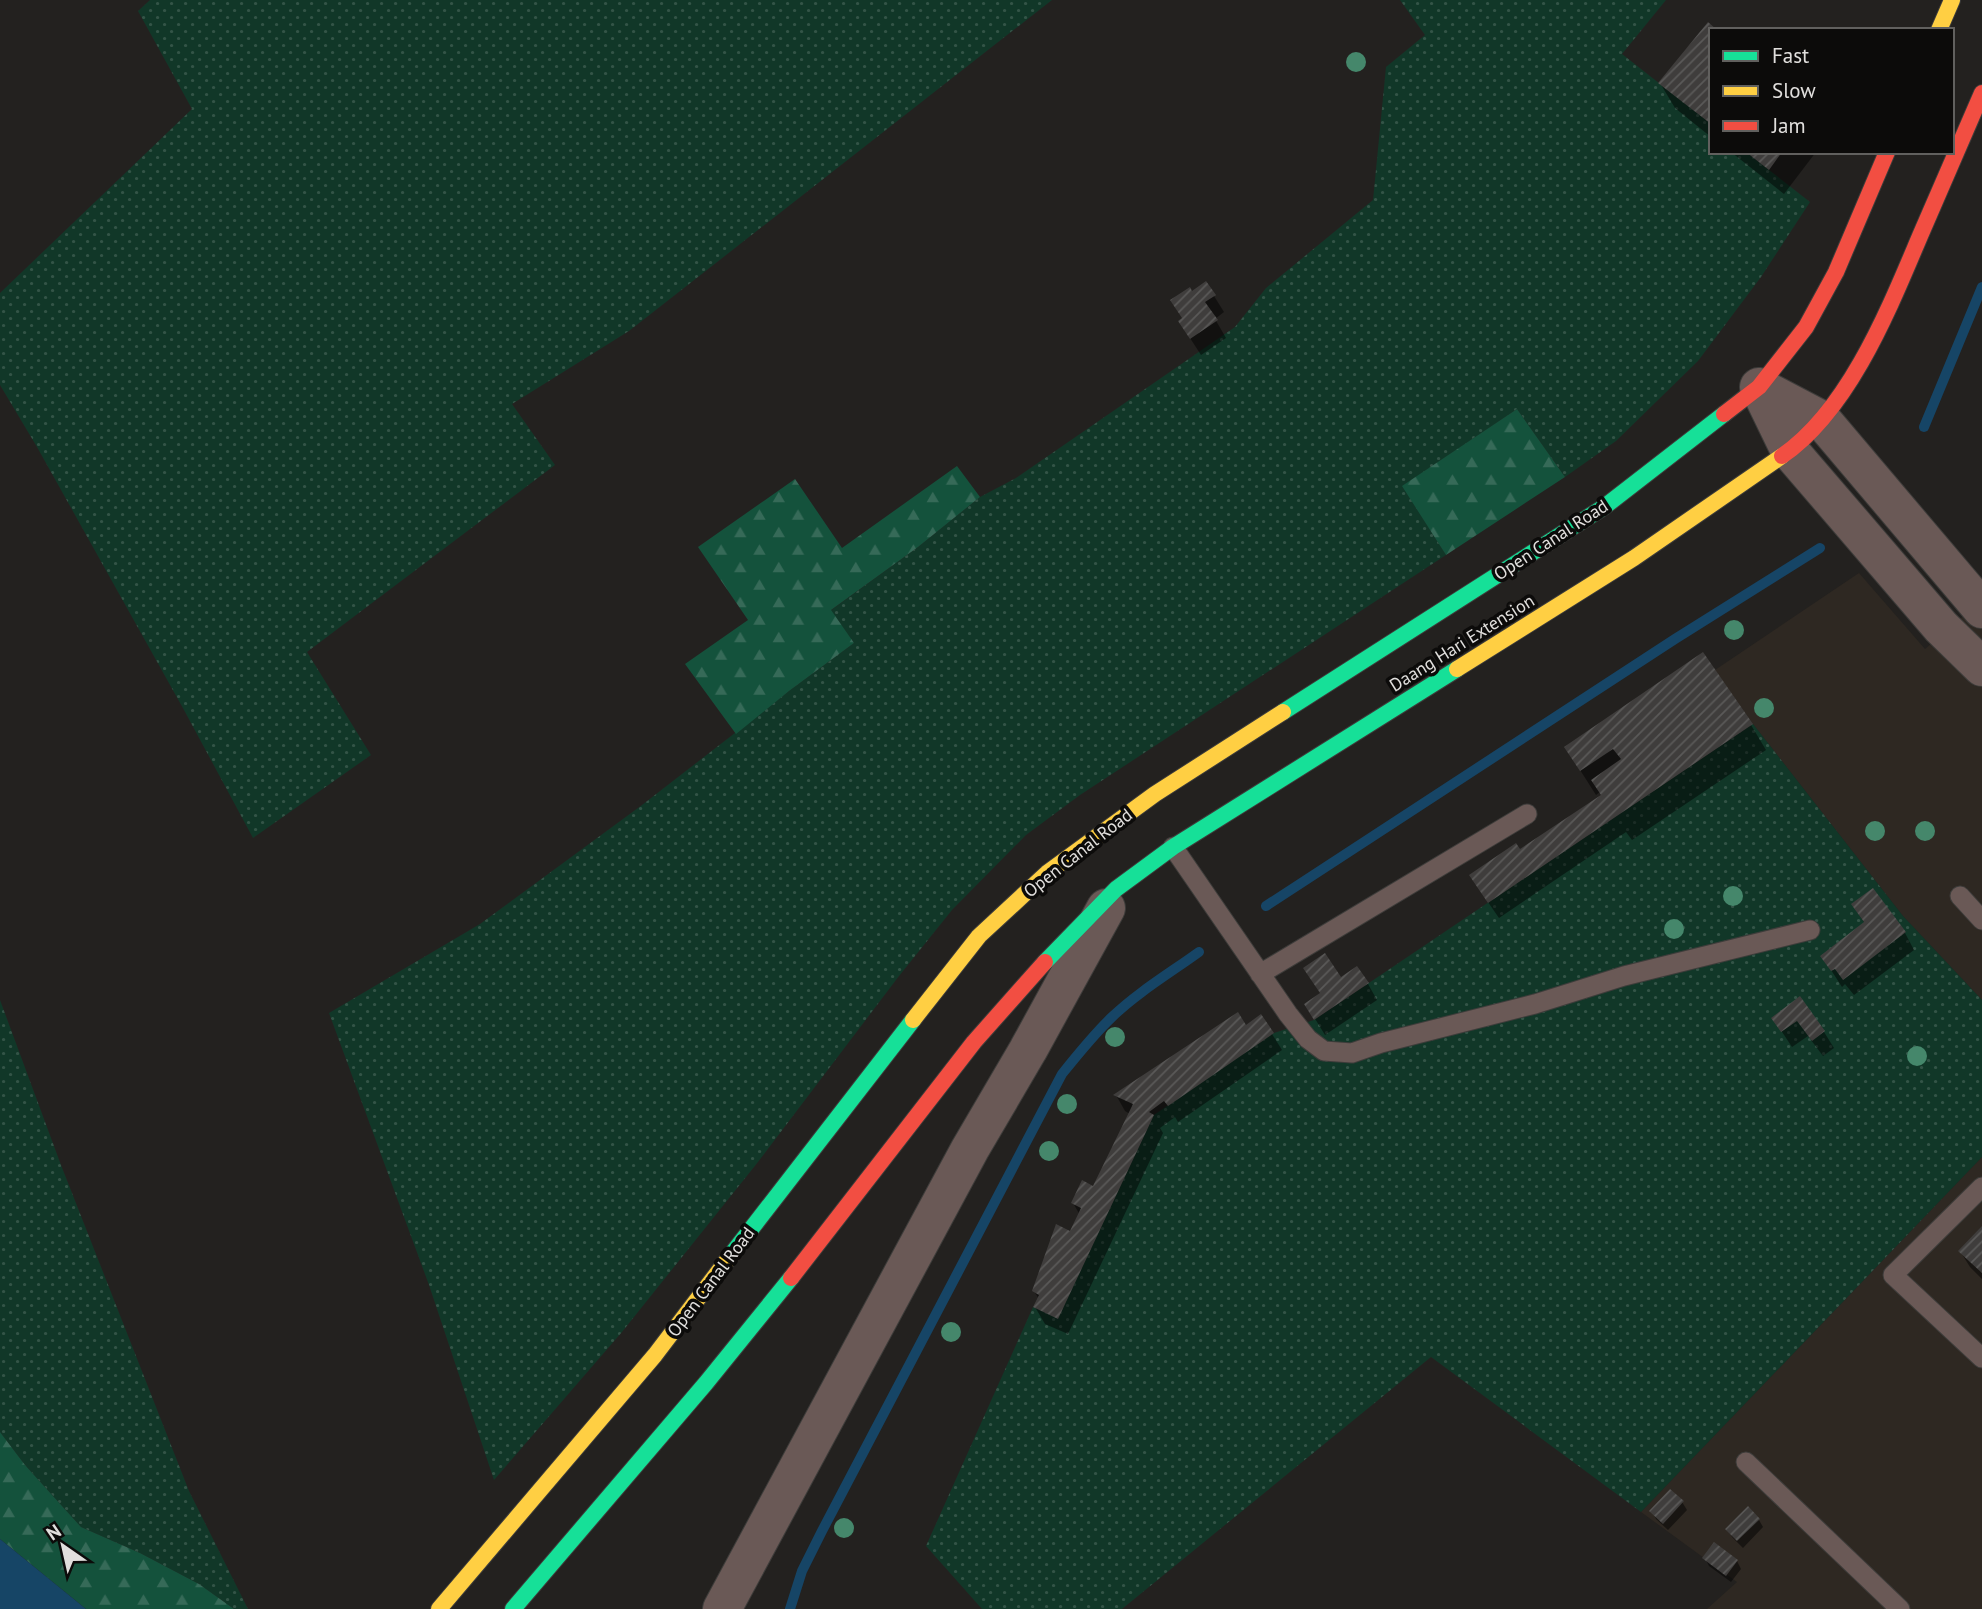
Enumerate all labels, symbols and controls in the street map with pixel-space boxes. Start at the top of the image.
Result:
legend [1709,28,1954,154]
text: Fast [1772,42,1809,69]
text: Slow [1772,77,1816,104]
text: Jam [1771,112,1806,139]
street label: Open Canal Road [1489,494,1612,585]
street label: Daang Hari Extension [1385,589,1538,696]
street label: Open Canal Road [1019,803,1137,902]
street label: Open Canal Road [662,1222,759,1341]
north arrow [28,1511,98,1581]
text: N [42,1518,65,1545]

